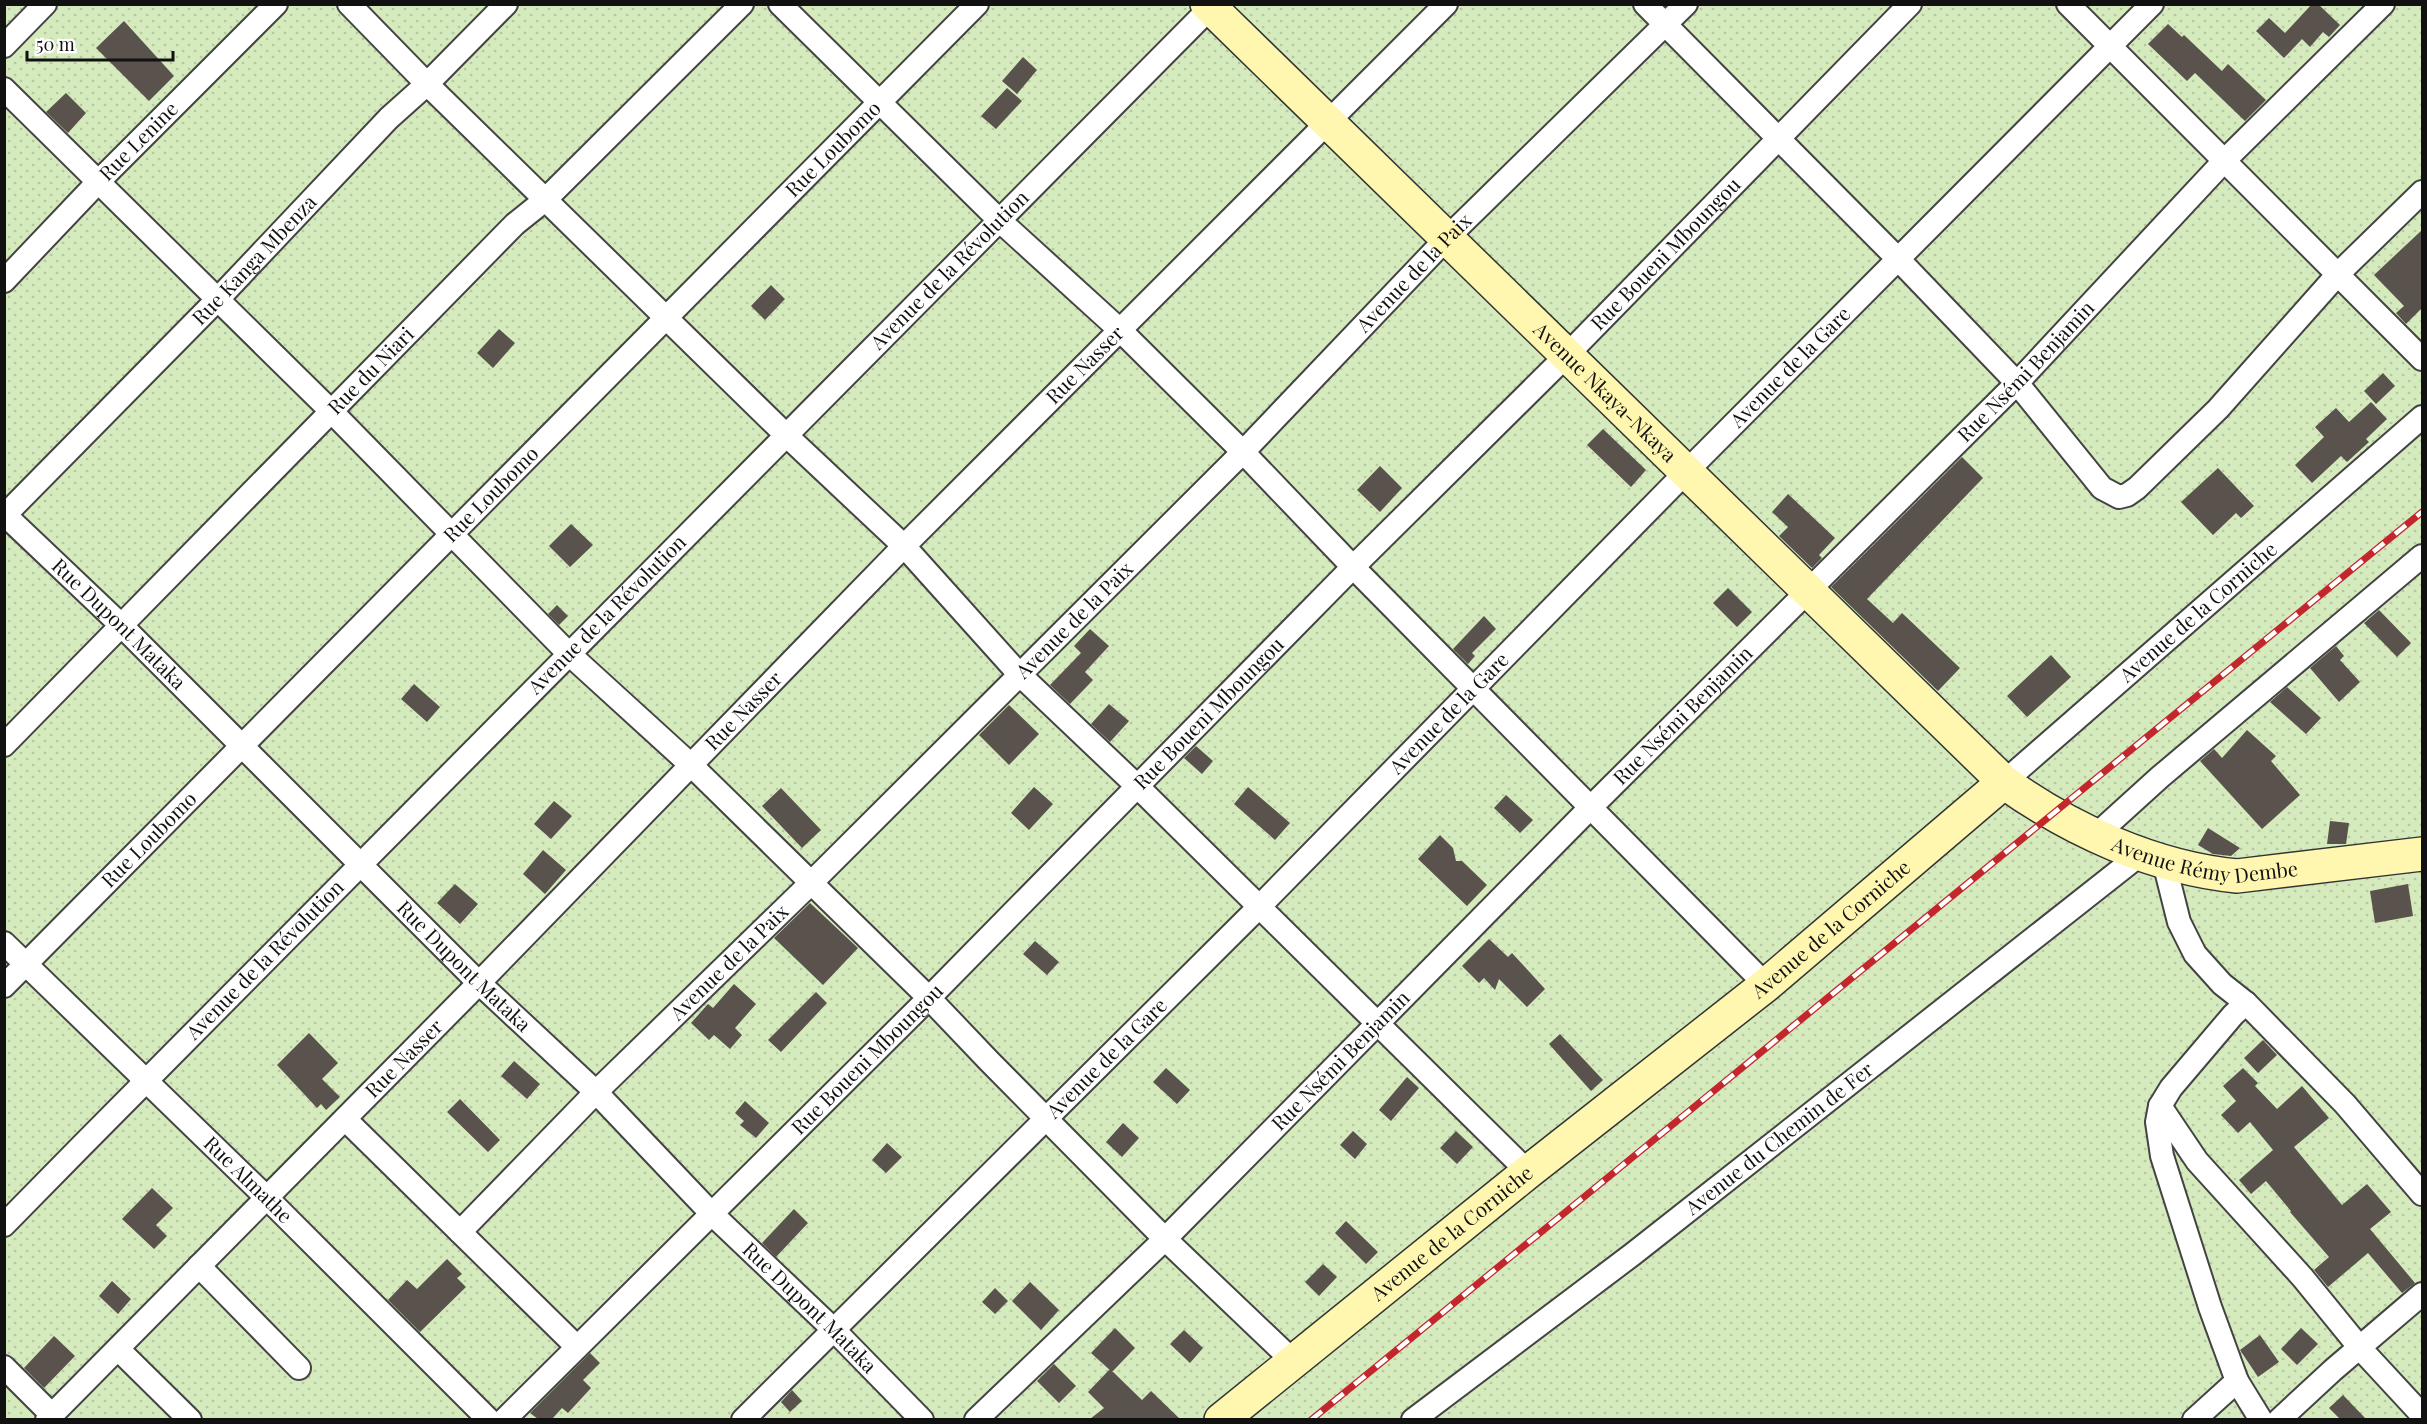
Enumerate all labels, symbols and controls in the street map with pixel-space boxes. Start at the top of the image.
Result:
scale bar [27,24,172,62]
text: 50 m [36,32,75,56]
street label: Rue Loubomo [778,94,886,202]
street label: Rue Lenine [92,95,183,186]
street label: Rue Boueni Mboungou [1584,170,1746,335]
street label: Avenue de la Révolution [863,183,1034,355]
street label: Rue Kanga Mbenza [185,188,322,330]
street label: Avenue de la Paix [1349,206,1477,338]
street label: Rue Nsémi Benjamin [1951,294,2099,447]
street label: Avenue de la Gare [1722,300,1855,433]
street label: Avenue Nkaya-Nkaya [1528,315,1683,467]
street label: Rue Nasser [1039,319,1129,409]
street label: Rue du Niari [321,320,419,419]
street label: Rue Loubomo [436,439,544,547]
street label: Avenue de la Révolution [520,528,691,700]
street label: Avenue de la Corniche [2112,535,2282,688]
street label: Rue Dupont Mataka [47,552,193,695]
street label: Avenue de la Paix [1008,554,1138,684]
street label: Rue Boueni Mboungou [1127,630,1289,795]
street label: Rue Nsémi Benjamin [1606,639,1757,790]
street label: Avenue de la Gare [1382,646,1514,780]
street label: Rue Nasser [698,664,787,755]
street label: Rue Loubomo [94,785,202,893]
street label: Avenue Rémy Dembe [2107,829,2299,888]
street label: Avenue de la Corniche [1744,853,1915,1004]
street label: Avenue de la Révolution [178,873,349,1045]
street label: Rue Dupont Mataka [392,894,538,1037]
street label: Avenue de la Paix [662,897,794,1026]
street label: Rue Boueni Mboungou [784,977,948,1140]
street label: Rue Nsémi Benjamin [1265,984,1415,1136]
street label: Avenue de la Gare [1039,991,1172,1124]
street label: Rue Nasser [358,1012,448,1103]
street label: Avenue du Chemin de Fer [1678,1055,1878,1221]
street label: Rue Almathe [199,1129,299,1228]
street label: Avenue de la Corniche [1364,1159,1538,1306]
street label: Rue Dupont Mataka [738,1235,884,1378]

